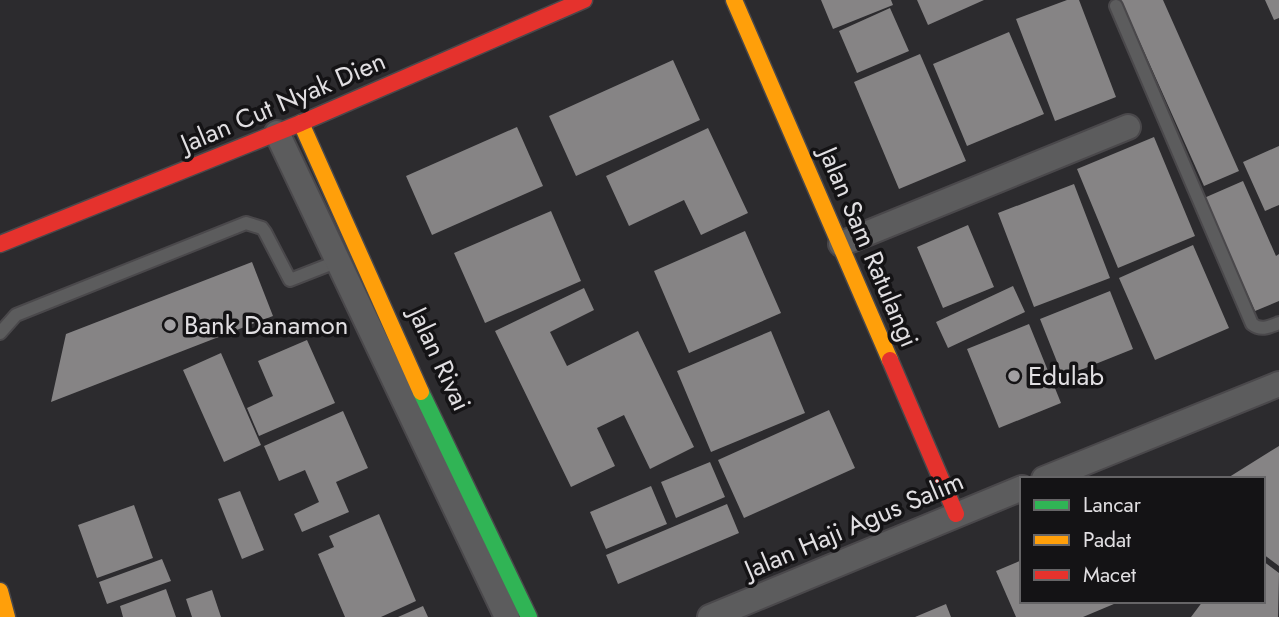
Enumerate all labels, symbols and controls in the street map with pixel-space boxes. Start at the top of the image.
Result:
street label: Jalan Cut Nyak Dien [172,42,391,163]
street label: Jalan Sam Ratulangi [808,138,928,353]
street label: Jalan Rivai [398,298,481,417]
place label: Bank Danamon [184,306,348,344]
marker: Bank Danamon [162,317,178,333]
place label: Edulab [1028,357,1104,395]
marker: Edulab [1006,368,1022,384]
street label: Jalan Haji Agus Salim [736,462,969,589]
legend [1020,477,1265,603]
text: Lancar [1083,490,1142,520]
text: Padat [1083,525,1131,555]
text: Macet [1083,560,1136,590]

